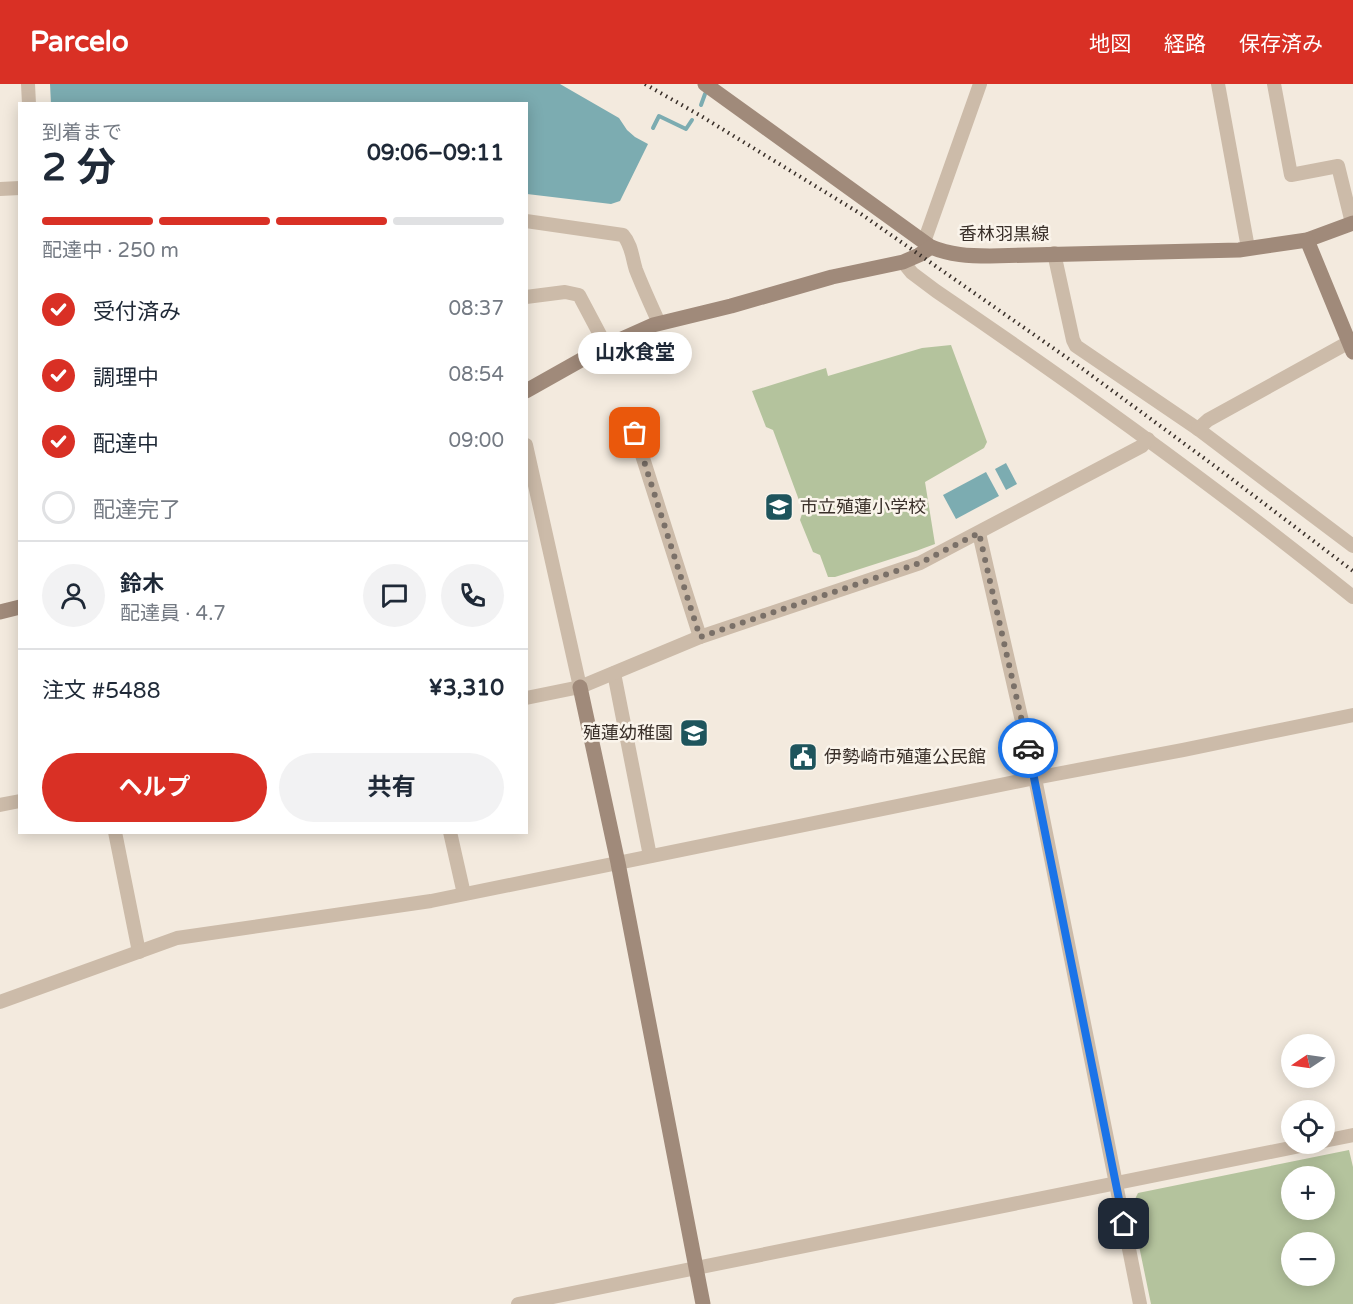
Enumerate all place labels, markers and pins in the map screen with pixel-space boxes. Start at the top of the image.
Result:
callout: 山水食堂 [578,331,692,373]
pin [609,407,660,458]
school or university icon: 市立殖蓮小学校 [763,491,795,523]
place label: 市立殖蓮小学校 [800,496,926,518]
school or university icon: 殖蓮幼稚園 [678,717,710,749]
place label: 殖蓮幼稚園 [583,722,673,744]
public building icon: 伊勢崎市殖蓮公民館 [787,741,819,773]
place label: 伊勢崎市殖蓮公民館 [824,746,986,768]
pin [1098,1198,1149,1249]

